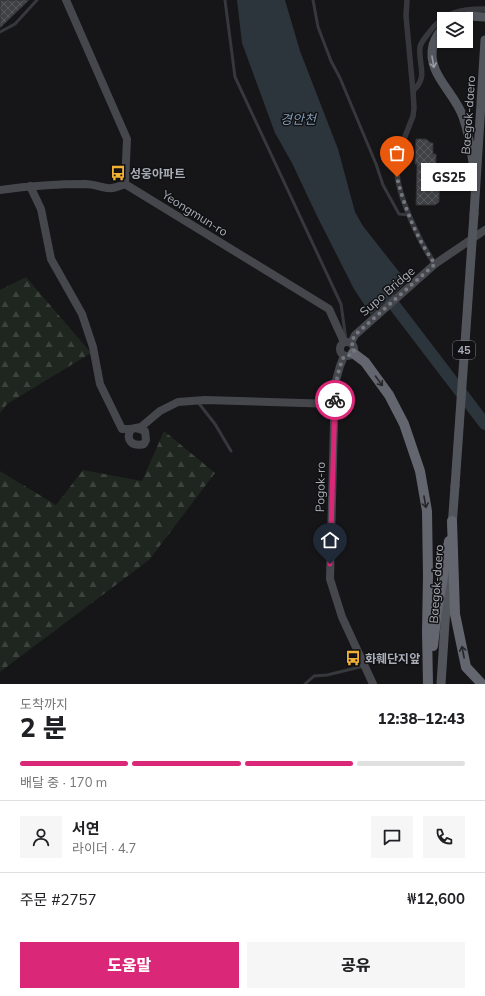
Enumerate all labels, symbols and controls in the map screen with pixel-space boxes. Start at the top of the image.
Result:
map controls [437,12,473,48]
button: layers [437,12,473,48]
one-way arrow [429,56,437,69]
street label: Baegok-daero [458,75,478,155]
water label: 경안천 [280,111,317,127]
pin [380,136,414,177]
icon: bag [386,142,408,164]
callout: GS25 [421,163,477,191]
bus stop icon: 성웅아파트 [109,164,127,182]
place label: 성웅아파트 [130,166,185,181]
text: GS25 [432,169,466,185]
street label: Yeongmun-ro [158,186,231,239]
street label: Supo Bridge [356,263,418,319]
road number: 45 [453,341,475,359]
one-way arrow [375,376,383,387]
courier [315,380,355,420]
icon: bike [324,389,346,411]
street label: Pogok-ro [312,461,328,512]
one-way arrow [421,495,429,508]
pin [313,523,347,564]
icon: home [319,529,341,551]
street label: Baegok-daero [426,544,446,624]
one-way arrow [459,646,467,659]
bus stop icon: 화훼단지앞 [344,649,362,667]
place label: 화훼단지앞 [365,651,420,666]
text: 도착까지 [20,696,68,712]
text: 12:38–12:43 [378,709,465,728]
text: 2 분 [20,711,67,744]
text: 배달 중 · 170 m [20,774,107,790]
button: person [20,816,62,858]
button: chat [371,816,413,858]
button: phone [423,816,465,858]
text: 서연 [72,819,100,838]
text: 라이더 · 4.7 [72,840,136,856]
text: ₩12,600 [407,889,465,908]
text: 주문 #2757 [20,890,97,909]
button: 도움말 [20,942,239,988]
button: 공유 [247,942,465,988]

